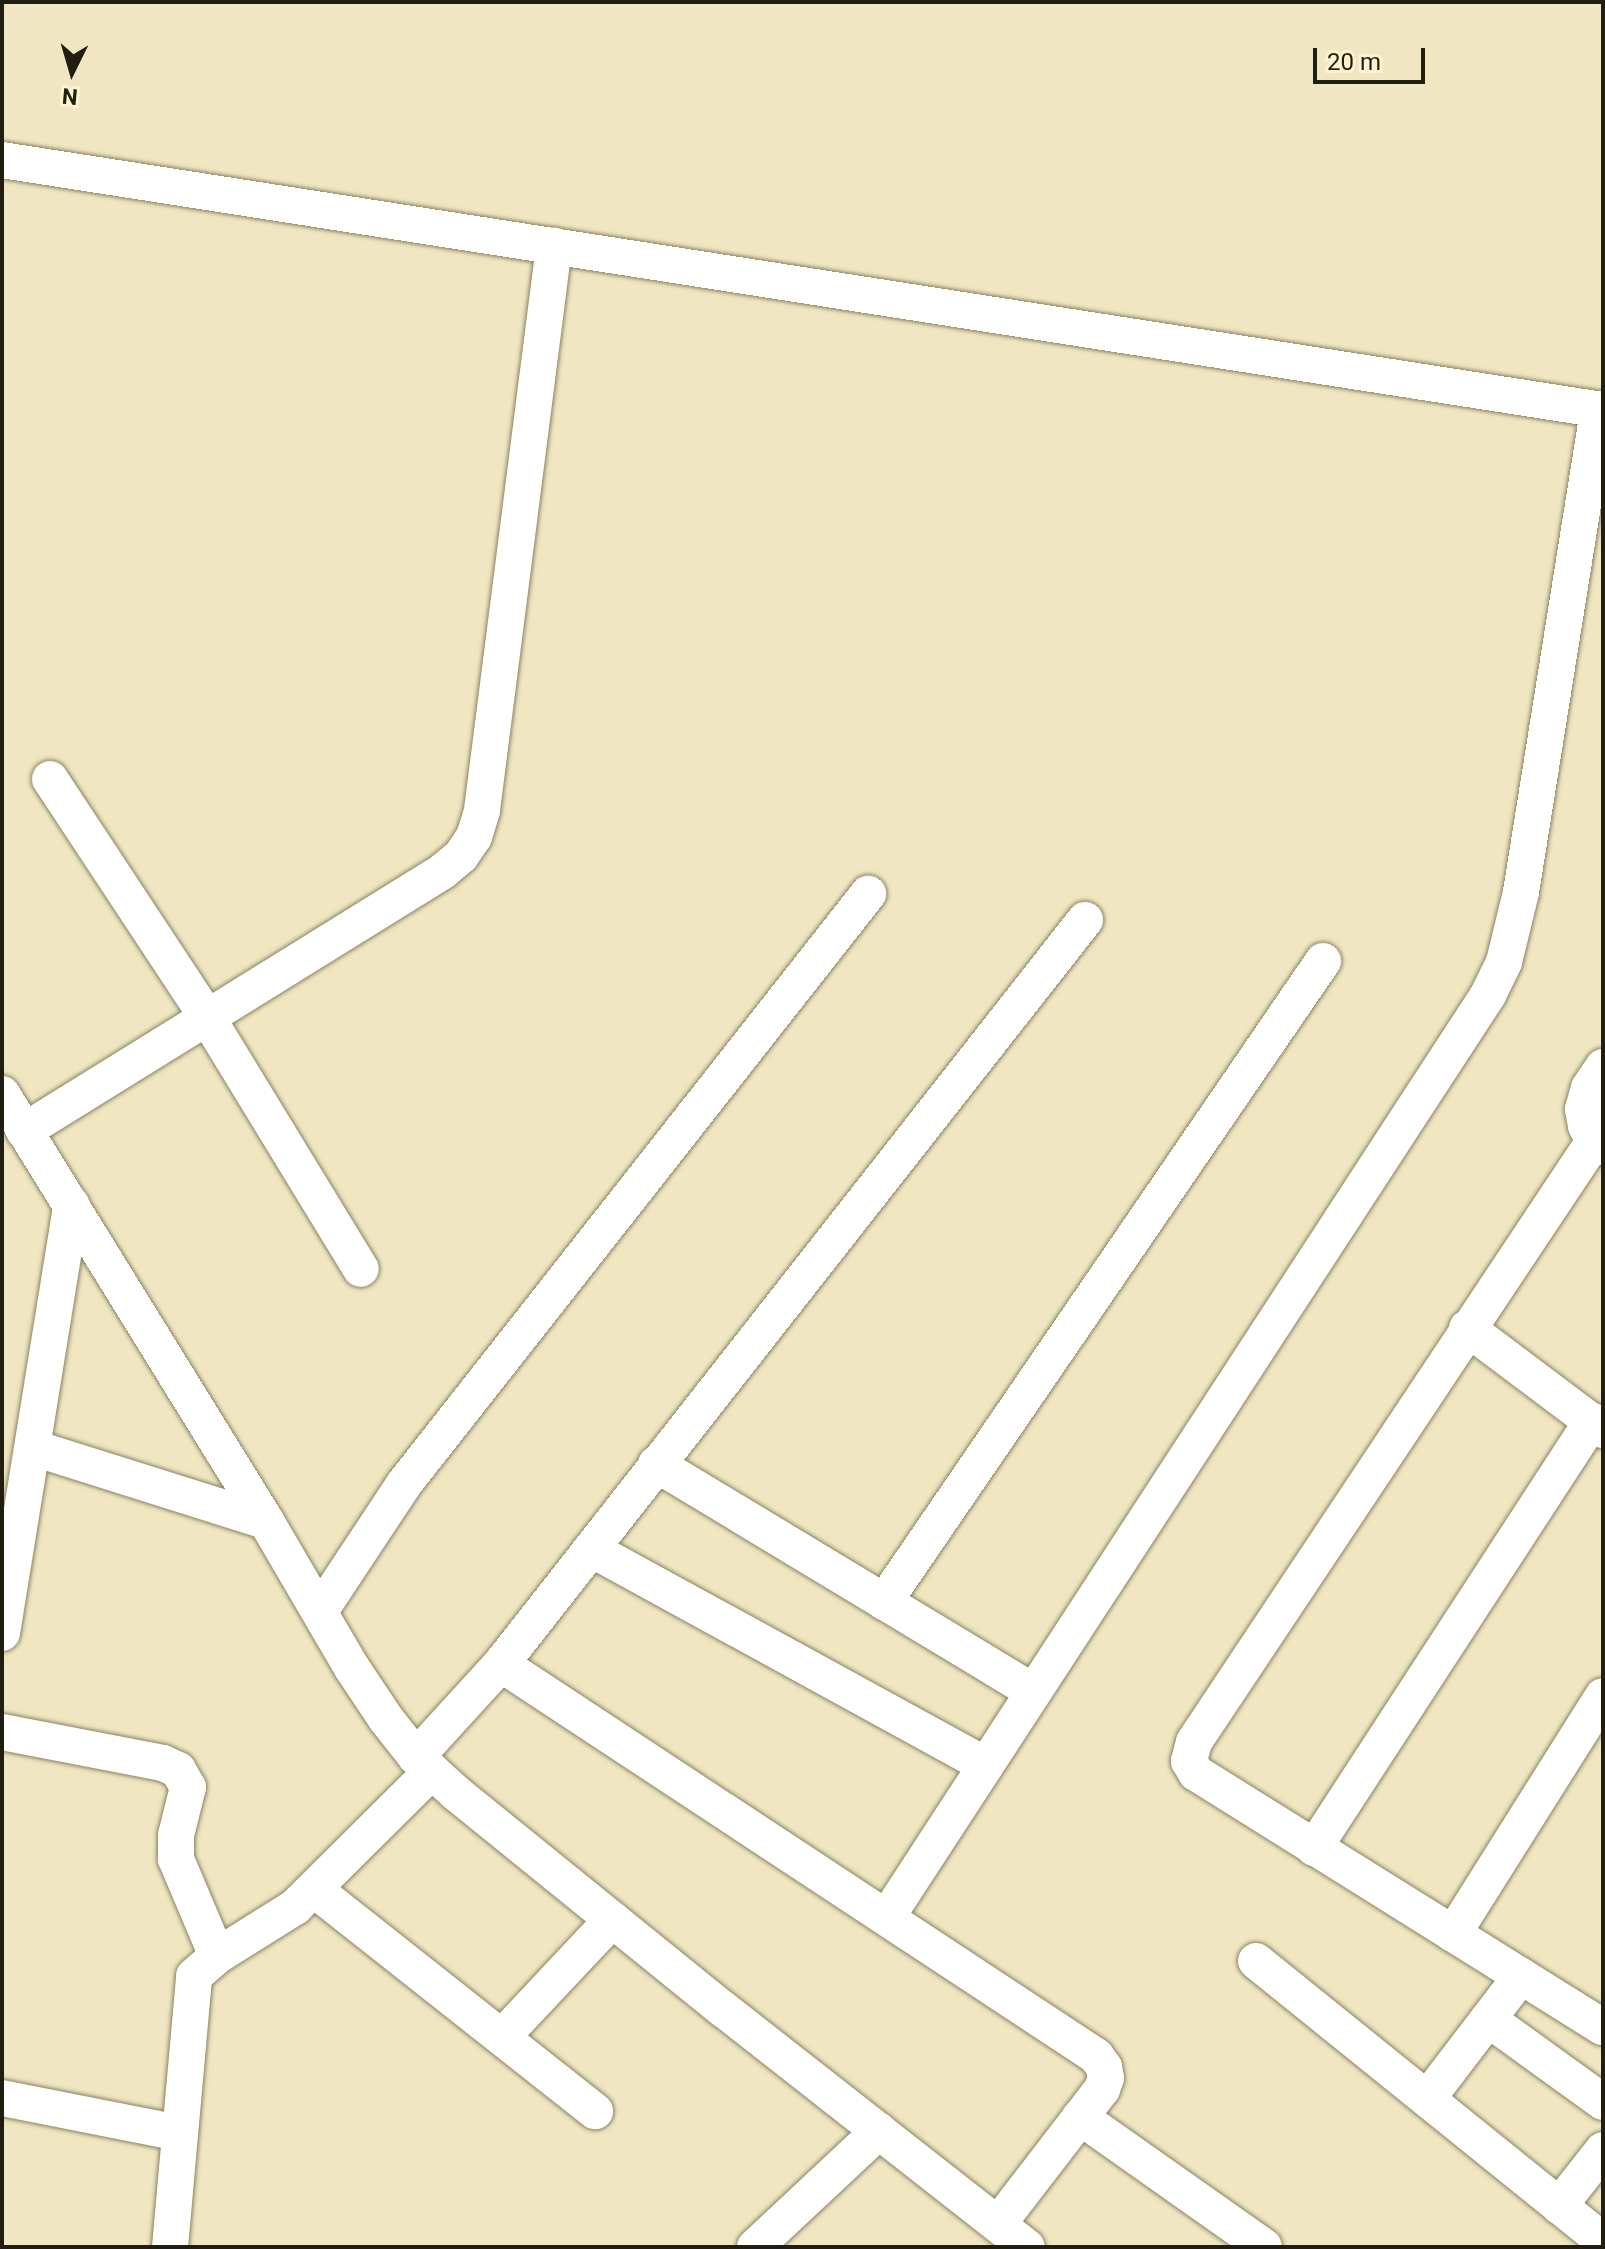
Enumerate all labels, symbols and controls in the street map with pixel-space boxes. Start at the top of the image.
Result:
north arrow [32,32,112,112]
scale bar [1317,32,1429,82]
text: 20 m [1327,48,1381,76]
text: N [61,83,79,110]

